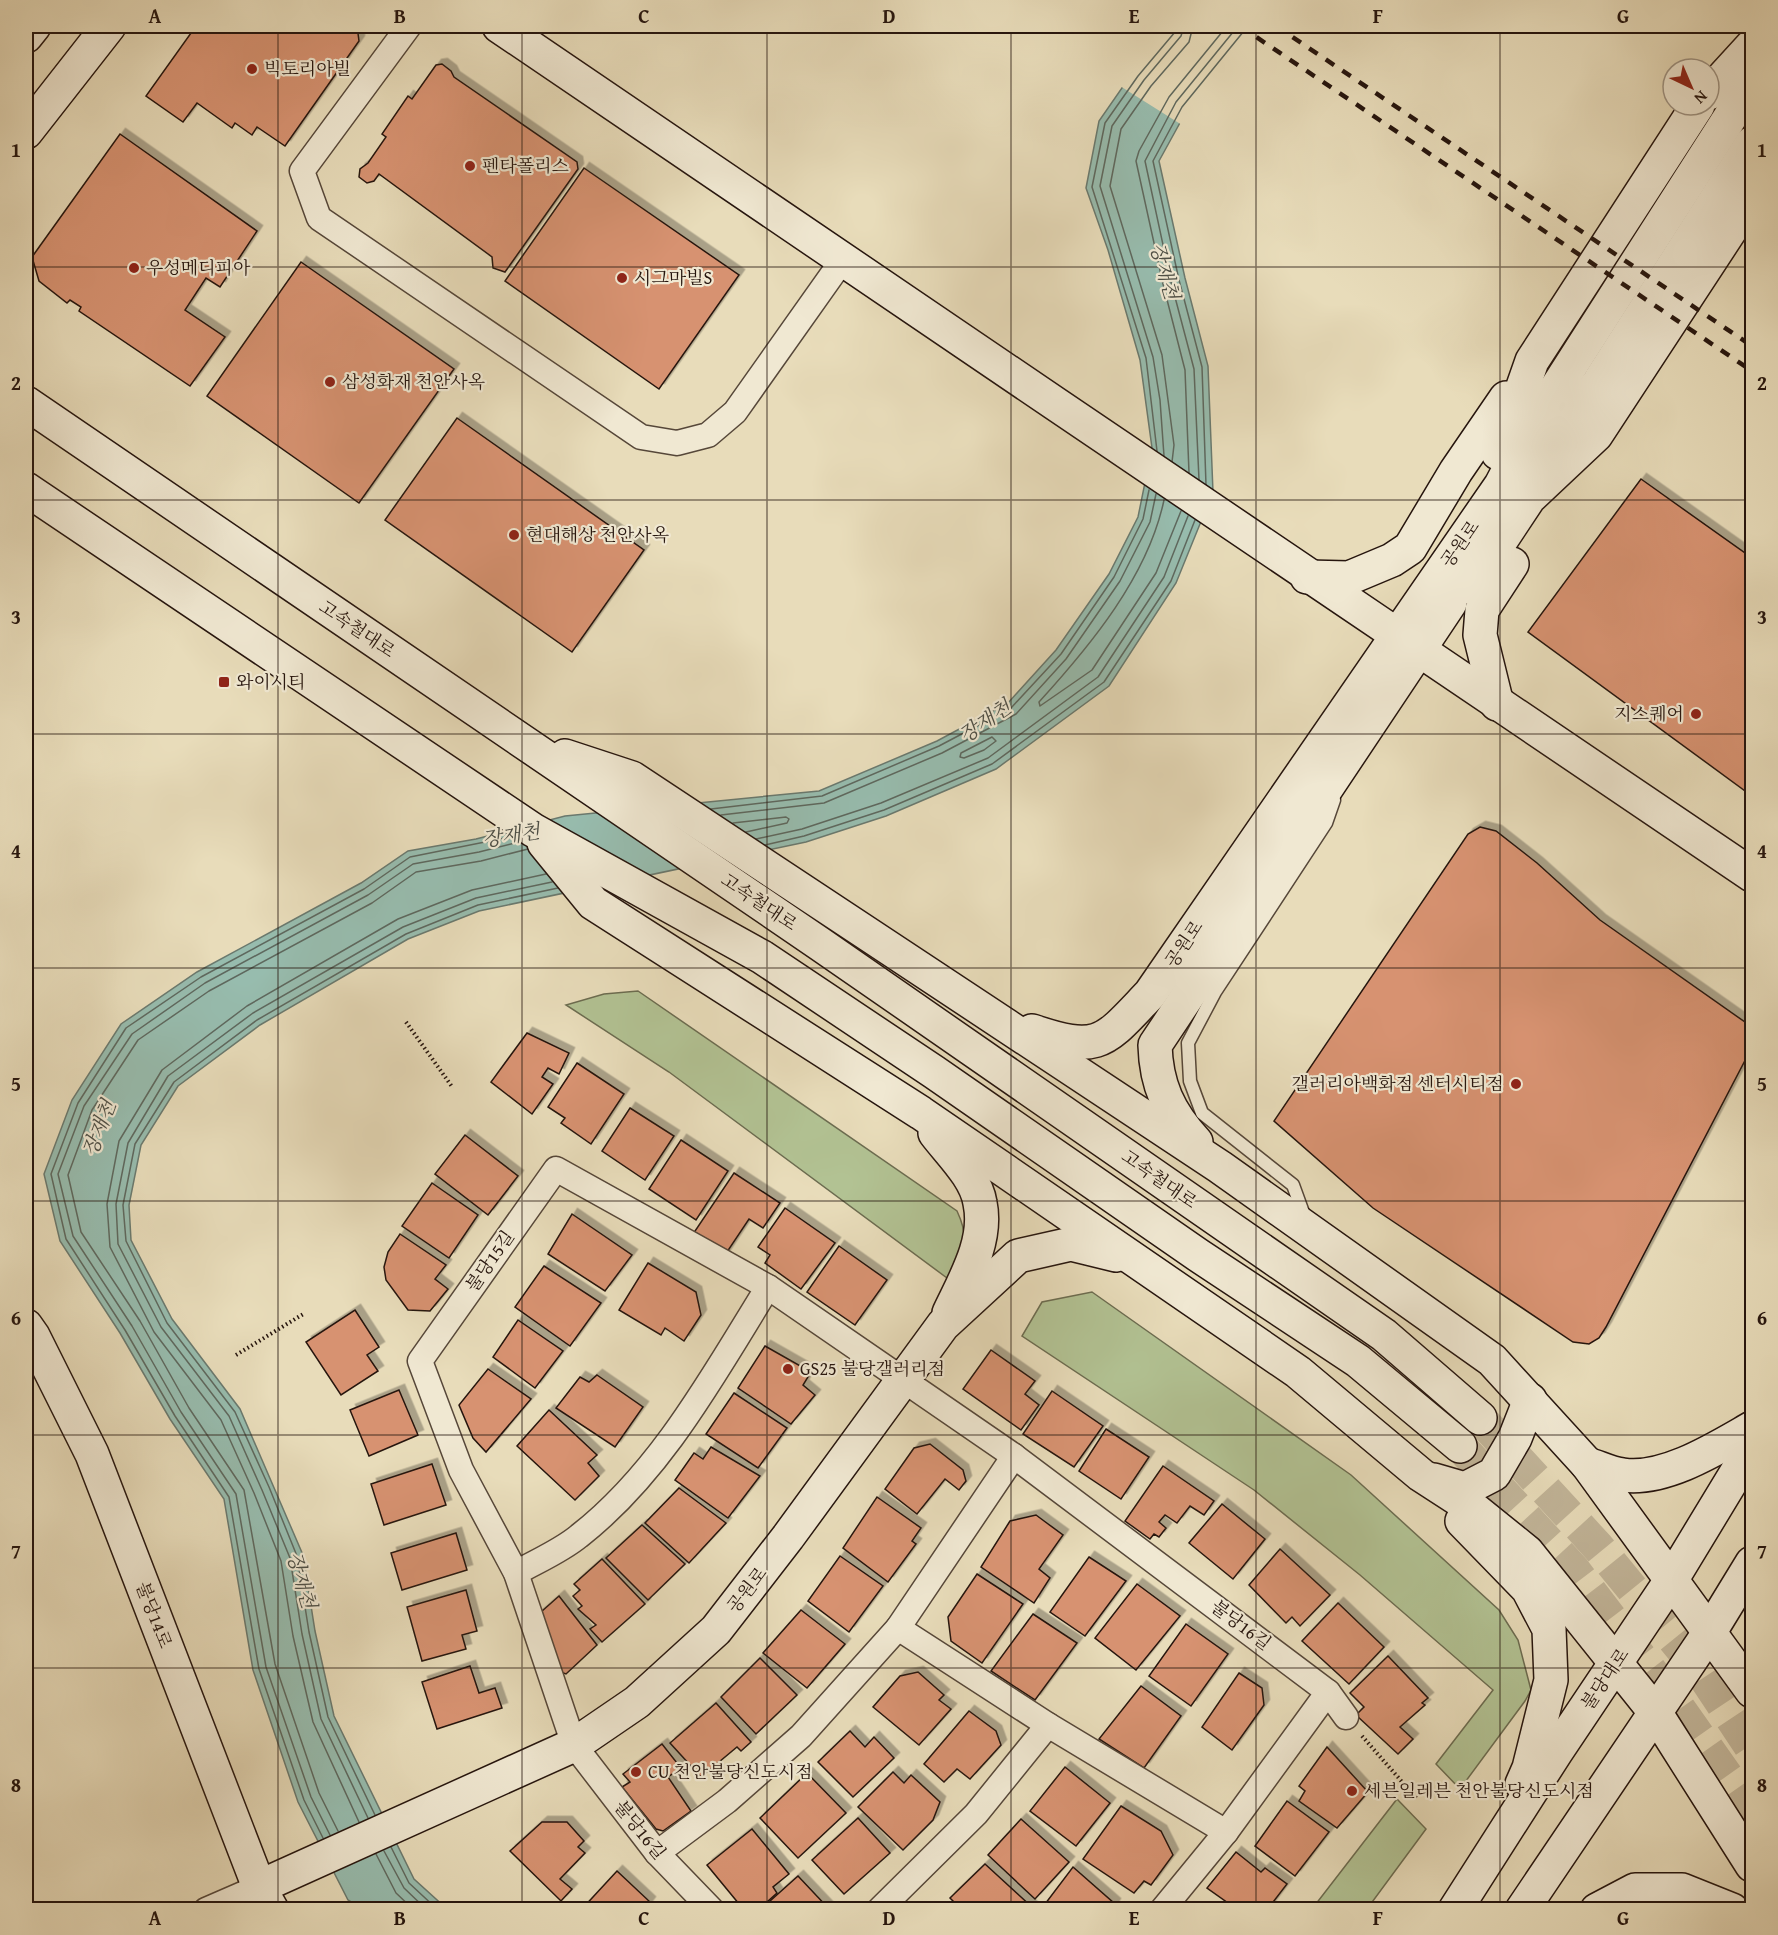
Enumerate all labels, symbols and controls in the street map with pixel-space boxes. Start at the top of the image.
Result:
text: A [149,1,162,30]
text: B [394,1,406,30]
text: C [638,1,650,30]
text: D [882,1,896,30]
text: E [1129,1,1140,30]
text: F [1373,1,1383,30]
text: G [1617,1,1629,30]
place label: 빅토리아빌 [264,55,351,82]
north arrow [1661,57,1721,117]
marker: 빅토리아빌 [245,62,259,76]
text: N [1689,85,1714,110]
text: 1 [11,135,21,164]
text: 1 [1757,135,1767,164]
place label: 펜타폴리스 [482,152,570,179]
marker: 펜타폴리스 [463,159,477,173]
water label: 장재천 [1144,239,1188,304]
place label: 우성메디피아 [146,254,251,281]
marker: 우성메디피아 [127,261,141,275]
place label: 시그마빌S [634,264,713,291]
marker: 시그마빌S [615,271,629,285]
text: 2 [11,368,21,397]
place label: 삼성화재 천안사옥 [342,368,486,395]
text: 2 [1757,368,1767,397]
marker: 삼성화재 천안사옥 [323,375,337,389]
street label: 공원로 [1434,515,1486,573]
place label: 현대해상 천안사옥 [526,521,670,548]
marker: 현대해상 천안사옥 [507,528,521,542]
street label: 고속철대로 [314,593,401,664]
text: 3 [11,602,21,631]
text: 3 [1757,602,1767,631]
place label: 와이시티 [236,668,306,695]
marker: 와이시티 [217,675,231,689]
water label: 장재천 [953,691,1018,749]
place label: 지스퀘어 [1614,700,1684,727]
marker: 지스퀘어 [1689,707,1703,721]
water label: 장재천 [480,815,543,853]
text: 4 [11,836,21,865]
text: 4 [1757,836,1767,865]
street label: 고속철대로 [716,866,803,937]
street label: 공원로 [1158,915,1209,973]
text: 5 [11,1069,21,1098]
text: 5 [1757,1069,1767,1098]
place label: 갤러리아백화점 센터시티점 [1291,1070,1504,1097]
marker: 갤러리아백화점 센터시티점 [1509,1077,1523,1091]
water label: 장재천 [75,1094,123,1160]
street label: 고속철대로 [1116,1143,1203,1215]
street label: 불당15길 [459,1225,521,1297]
text: 6 [11,1303,21,1332]
text: 6 [1757,1303,1767,1332]
place label: GS25 불당갤러리점 [800,1355,945,1382]
marker: GS25 불당갤러리점 [781,1362,795,1376]
text: 7 [11,1536,21,1565]
text: 7 [1757,1536,1767,1565]
water label: 장재천 [281,1548,325,1613]
street label: 공원로 [720,1561,773,1619]
street label: 불당14로 [129,1578,180,1652]
street label: 불당16길 [1205,1593,1277,1656]
street label: 불당대로 [1574,1642,1635,1715]
place label: CU 천안불당신도시점 [648,1758,813,1785]
marker: CU 천안불당신도시점 [629,1765,643,1779]
text: 8 [11,1770,21,1799]
text: 8 [1757,1770,1767,1799]
place label: 세븐일레븐 천안불당신도시점 [1364,1777,1594,1804]
marker: 세븐일레븐 천안불당신도시점 [1345,1784,1359,1798]
street label: 불당16길 [608,1794,673,1865]
text: A [149,1903,162,1932]
text: B [394,1903,406,1932]
text: C [638,1903,650,1932]
text: D [882,1903,896,1932]
text: E [1129,1903,1140,1932]
text: F [1373,1903,1383,1932]
text: G [1617,1903,1629,1932]

